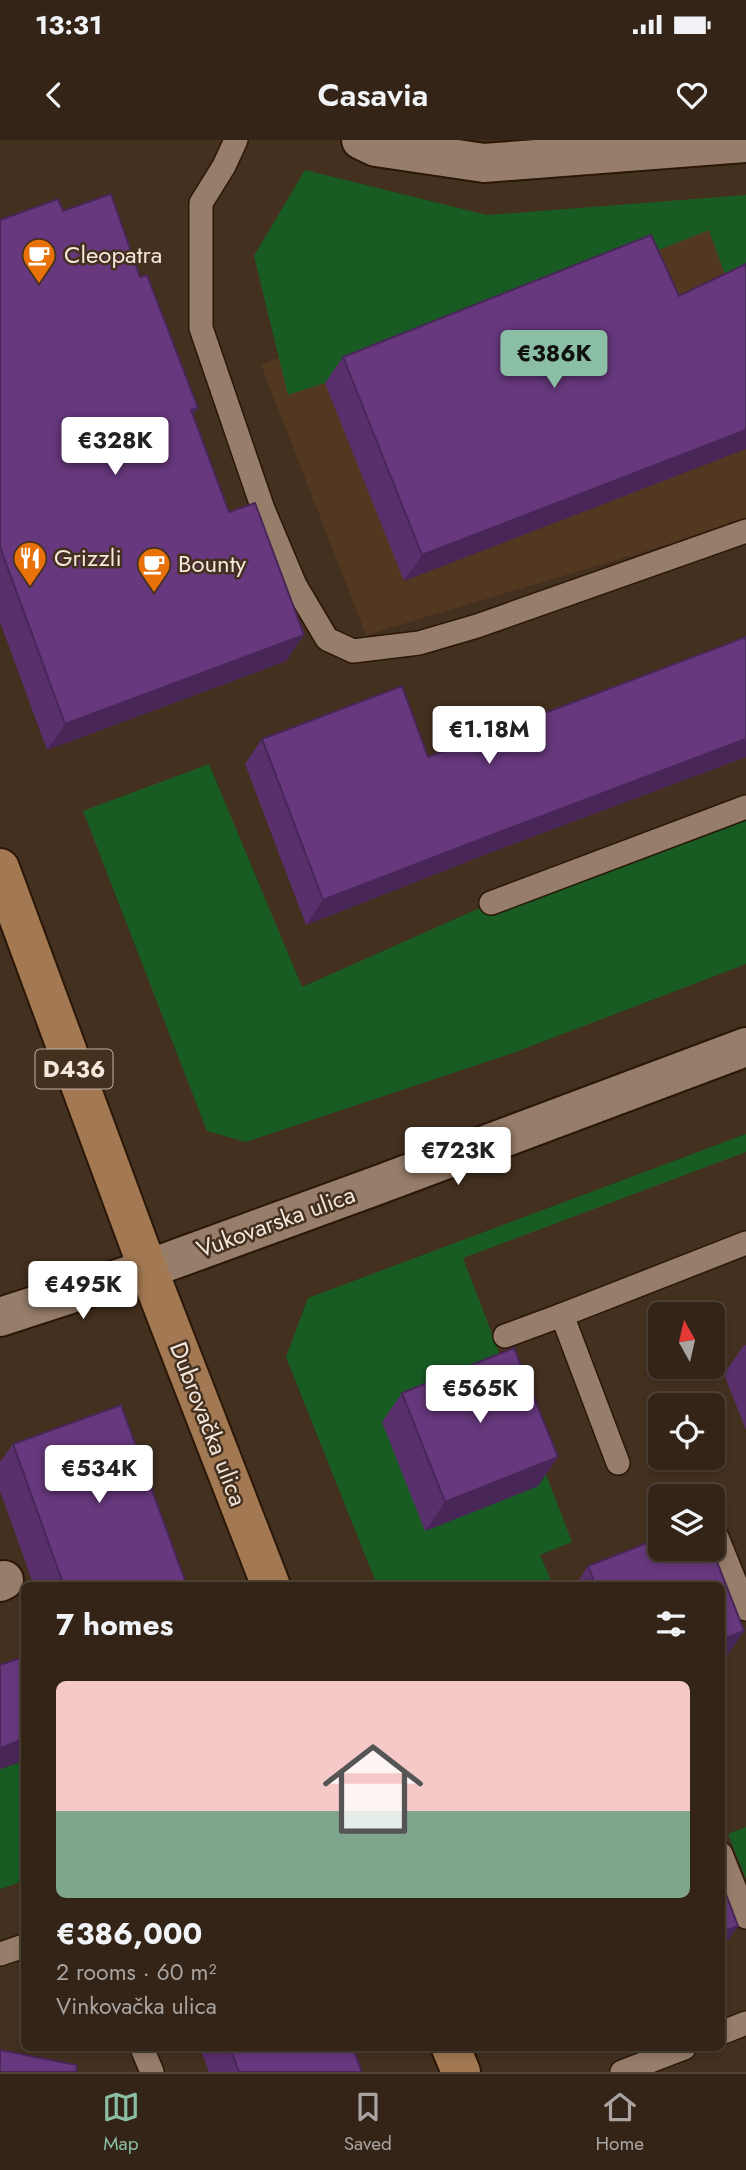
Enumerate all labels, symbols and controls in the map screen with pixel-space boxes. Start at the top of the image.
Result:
text: 13:31 [35,6,102,44]
text: Casavia [318,72,428,118]
icon: back [35,76,73,114]
icon: heart [673,76,711,114]
cafe icon: Cleopatra [20,236,58,285]
place label: Cleopatra [64,237,162,272]
pin: €386K [505,330,603,390]
text: €386K [516,336,592,370]
pin: €328K [66,418,164,477]
text: €328K [78,423,152,457]
restaurant icon: Grizzli [11,539,49,588]
place label: Grizzli [54,540,122,575]
cafe icon: Bounty [135,545,173,594]
place label: Bounty [178,546,246,581]
pin: €1.18M [432,706,546,766]
text: €1.18M [449,712,529,746]
road number: D436 [36,1050,112,1088]
pin: €723K [409,1128,507,1187]
text: €723K [421,1133,495,1167]
street label: Vukovarska ulica [192,1177,360,1266]
pin: €495K [34,1262,132,1321]
text: €495K [44,1267,122,1301]
north arrow [648,1302,724,1379]
map controls [648,1302,725,1561]
street label: Dubrovačka ulica [161,1337,256,1511]
pin: €565K [431,1366,529,1425]
text: €565K [442,1371,518,1405]
button: locate [648,1393,725,1470]
pin: €534K [50,1446,148,1505]
text: €534K [61,1451,137,1485]
button: layers [648,1484,725,1561]
text: 7 homes [56,1603,173,1646]
icon: filters [652,1605,690,1643]
icon: home [310,1726,436,1852]
text: €386,000 [56,1912,202,1955]
text: 2 rooms · 60 m² [56,1955,216,1989]
text: Vinkovačka ulica [56,1989,217,2023]
tab: Map [102,2088,140,2157]
tab: Saved [344,2088,392,2157]
tab: Home [596,2088,644,2157]

